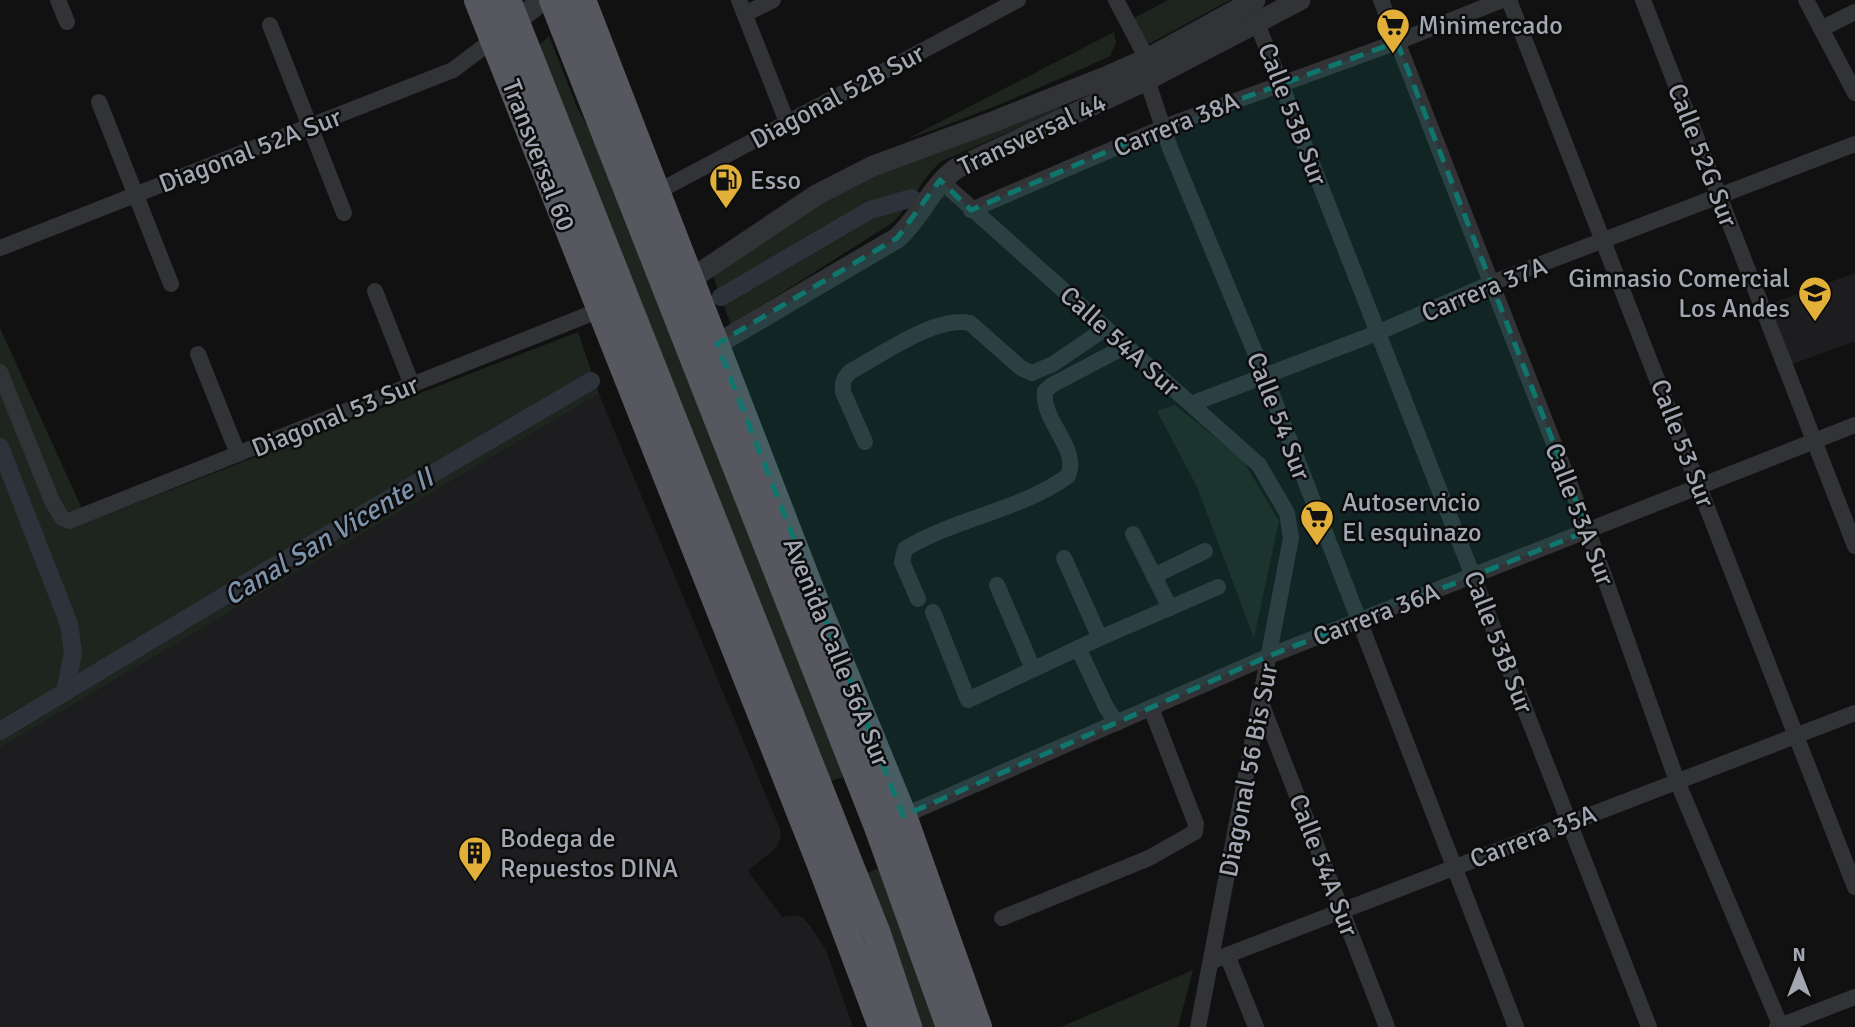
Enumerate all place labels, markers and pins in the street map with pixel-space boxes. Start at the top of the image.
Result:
supermarket icon: Minimercado [1374,6,1412,55]
place label: Minimercado [1418,10,1563,42]
fuel station icon: Esso [707,161,745,210]
place label: Esso [750,165,801,197]
place label: Gimnasio Comercial Los Andes [1568,263,1790,325]
school or university icon: Gimnasio Comercial Los Andes [1796,274,1834,323]
place label: Autoservicio El esquinazo [1342,487,1482,549]
supermarket icon: Autoservicio El esquinazo [1298,498,1336,547]
place label: Bodega de Repuestos DINA [500,823,678,885]
building icon: Bodega de Repuestos DINA [456,834,494,883]

